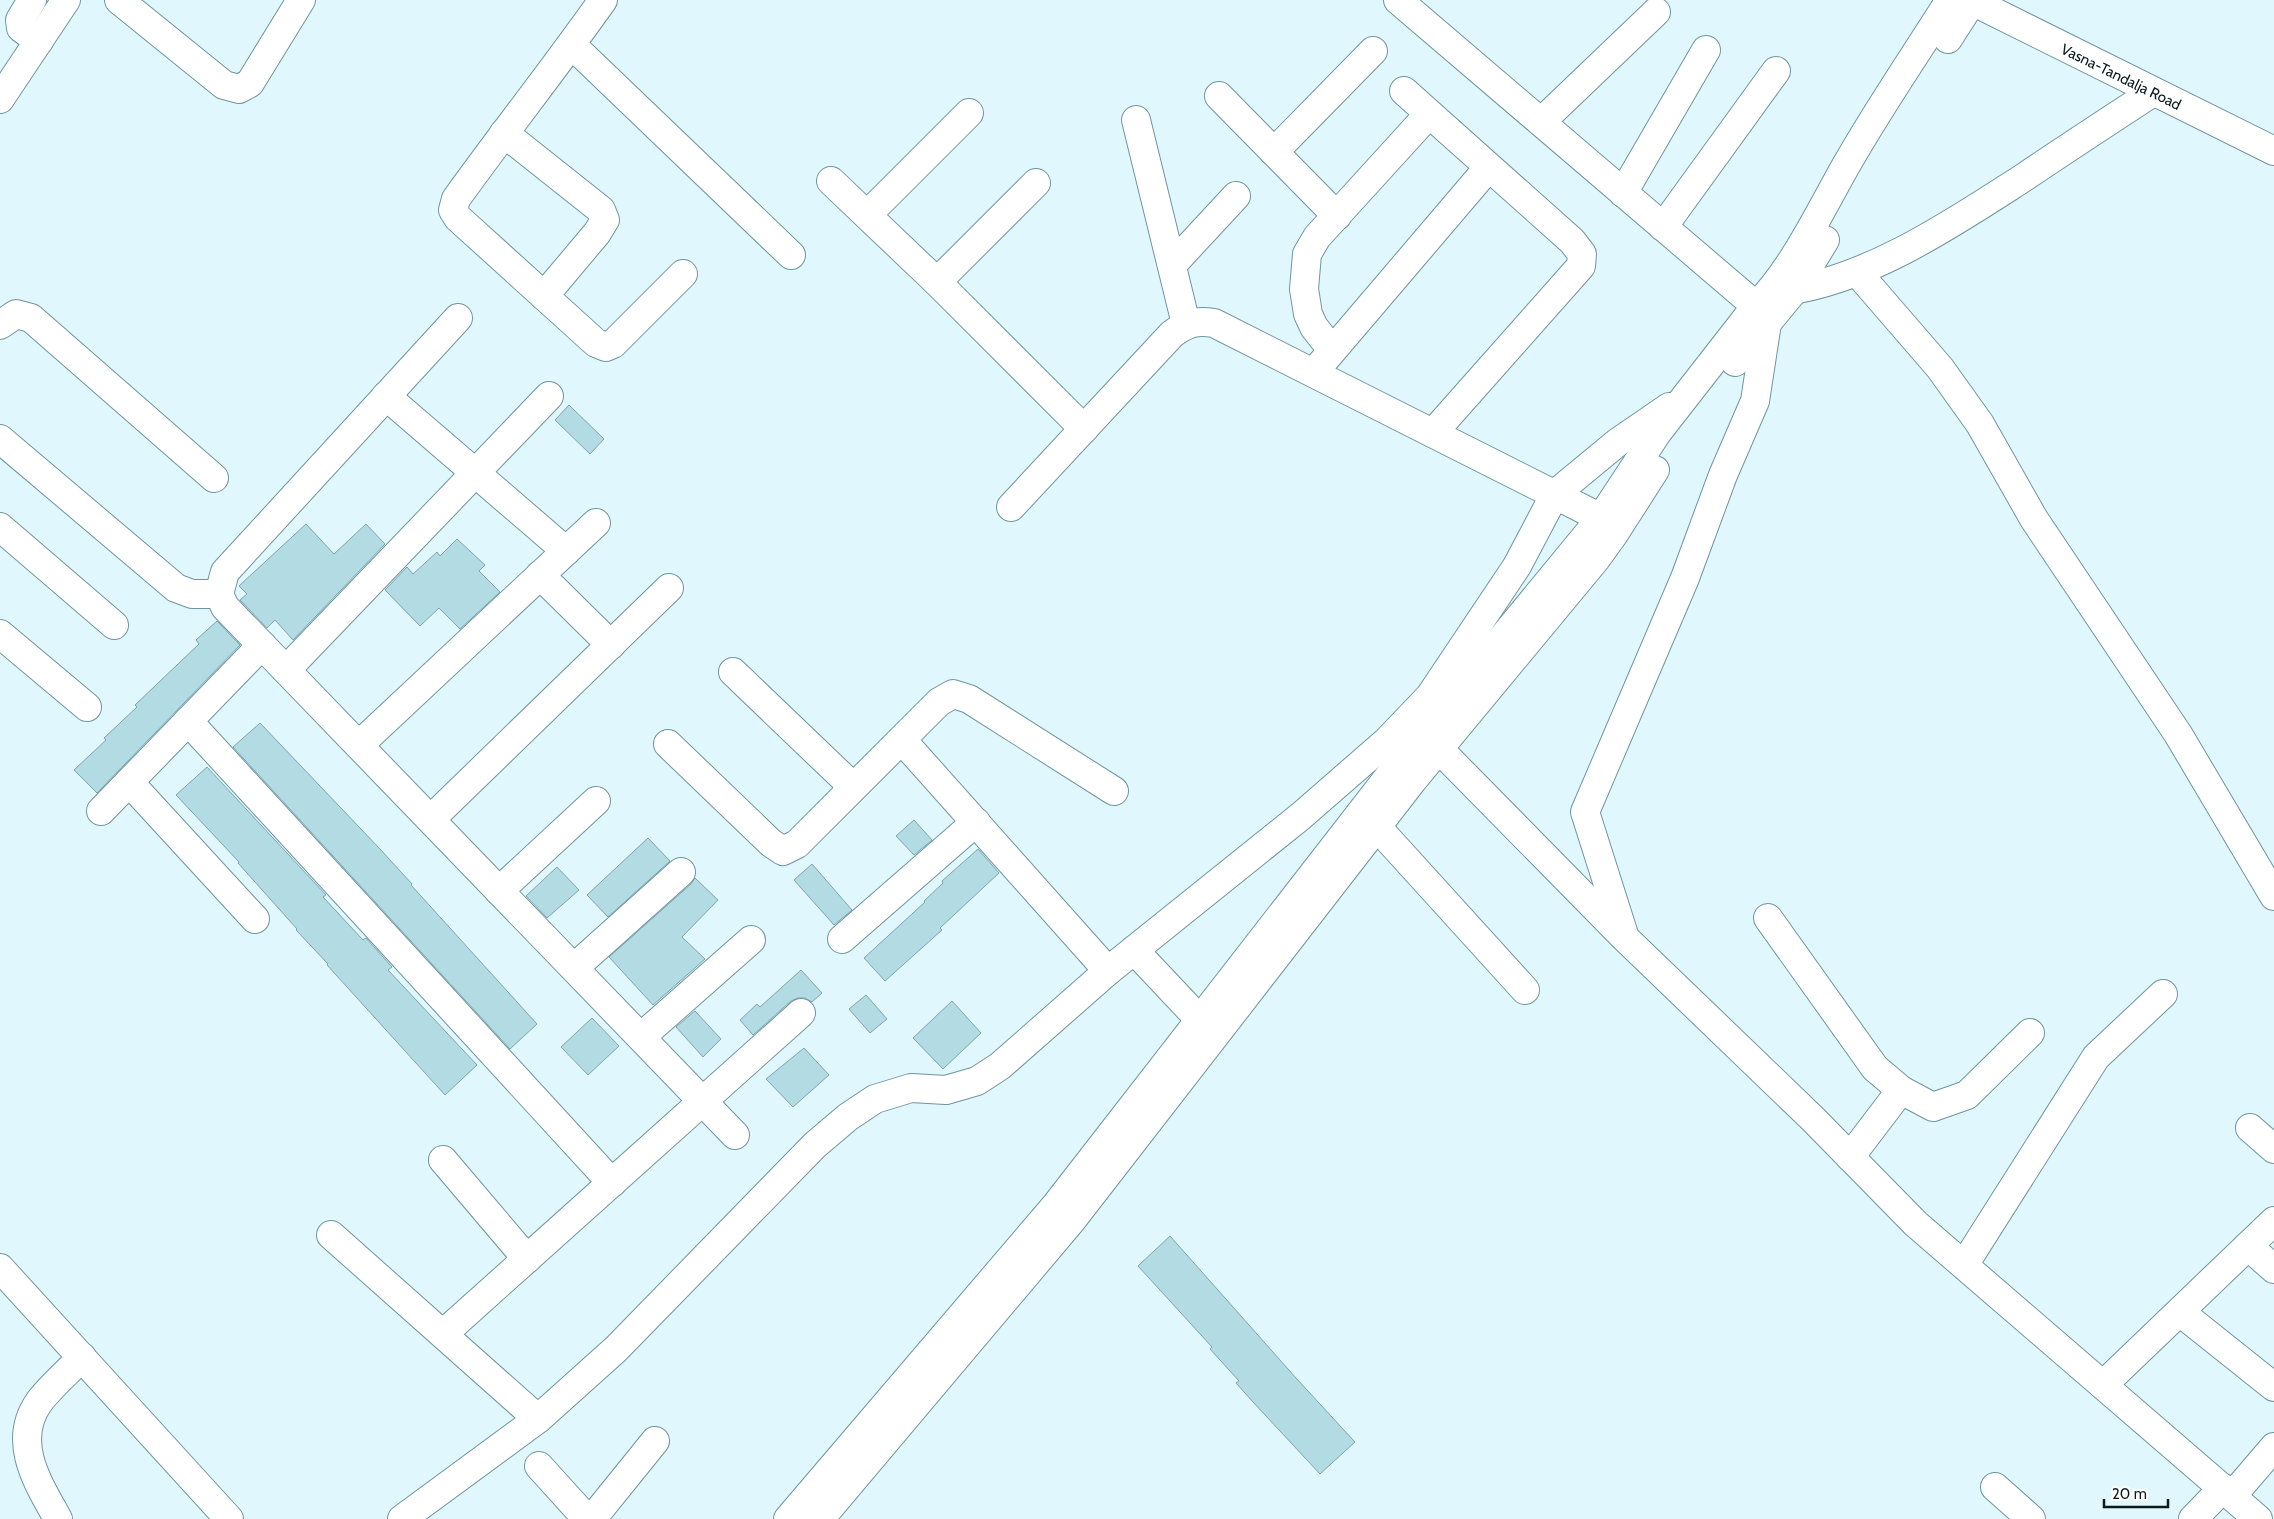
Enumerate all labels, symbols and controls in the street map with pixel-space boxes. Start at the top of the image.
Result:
street label: Vasna-Tandalja Road [2058,40,2184,114]
scale bar [2104,1476,2168,1508]
text: 20 m [2112,1485,2147,1503]

